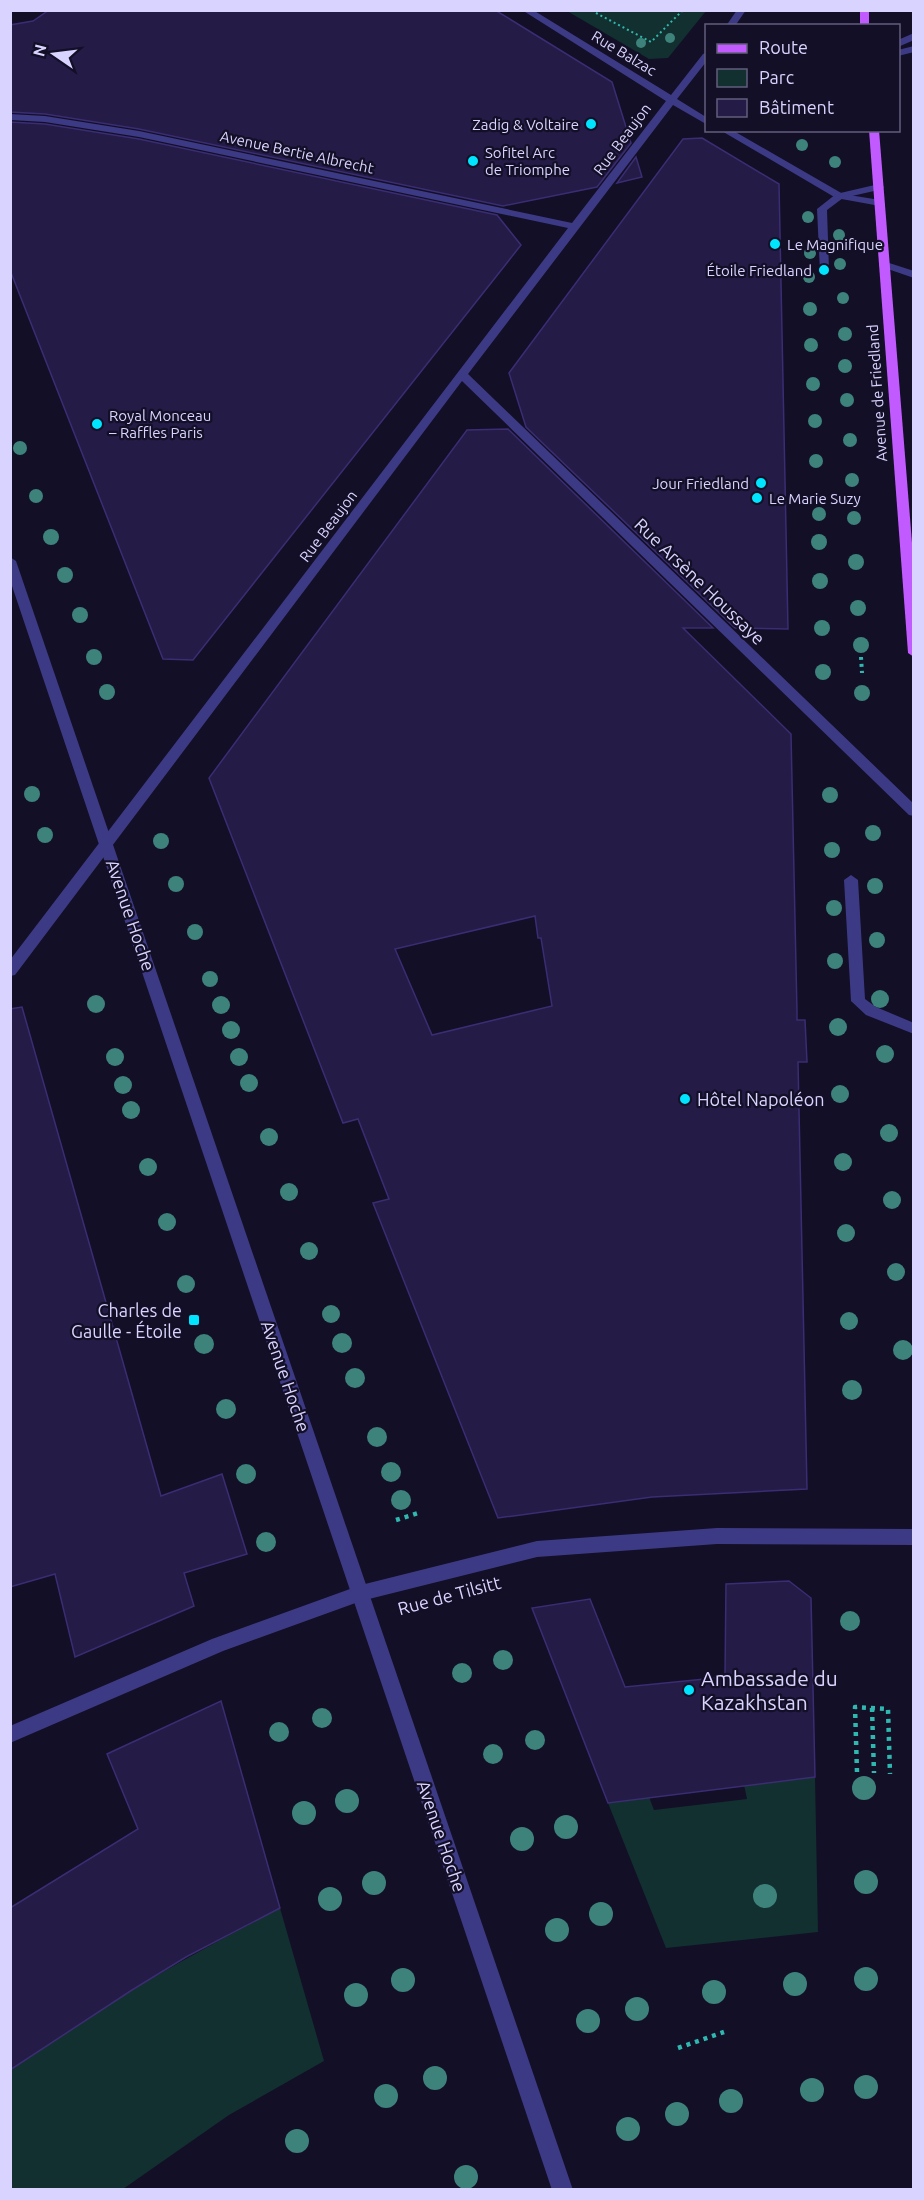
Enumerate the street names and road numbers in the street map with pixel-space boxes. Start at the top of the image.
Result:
street label: Rue Balzac [589,27,659,79]
street label: Rue Beaujon [590,100,654,178]
street label: Avenue Bertie Albrecht [219,127,375,177]
street label: Avenue de Friedland [864,324,890,462]
street label: Rue Beaujon [296,487,360,565]
street label: Rue Arsène Houssaye [631,514,769,648]
street label: Avenue Hoche [103,857,159,973]
street label: Avenue Hoche [258,1318,314,1434]
street label: Rue de Tilsitt [395,1572,503,1618]
street label: Avenue Hoche [414,1778,470,1894]

